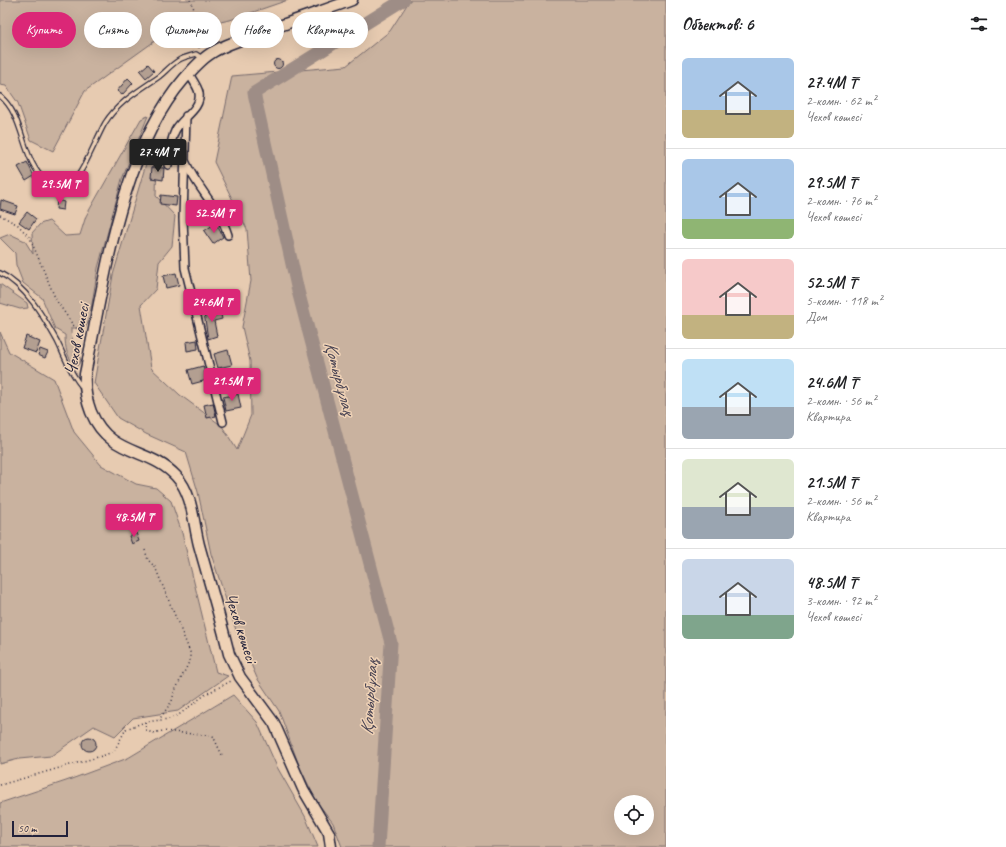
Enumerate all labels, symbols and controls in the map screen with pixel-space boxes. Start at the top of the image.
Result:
chip: Купить [12,12,76,48]
chip: Снять [84,12,142,48]
chip: Фильтры [150,12,222,48]
chip: Новое [230,12,284,48]
chip: Квартира [292,12,368,48]
icon: filters [968,13,990,35]
text: Объектов: 6 [682,14,753,35]
text: 27.4M ₸ [806,72,857,93]
icon: home [714,74,762,122]
text: 2-комн. · 62 m² [806,93,876,109]
text: Чехов көшесі [806,109,861,125]
pin: 27.4M ₸ [121,139,195,173]
text: 27.4M ₸ [138,144,178,160]
pin: 29.5M ₸ [23,171,97,205]
text: 29.5M ₸ [806,172,857,193]
icon: home [714,175,762,223]
text: 29.5M ₸ [41,176,79,192]
text: 2-комн. · 76 m² [806,193,876,209]
pin: 52.5M ₸ [177,200,251,234]
text: 52.5M ₸ [195,205,233,221]
text: Чехов көшесі [806,209,861,225]
text: 52.5M ₸ [806,272,857,293]
icon: home [714,275,762,323]
pin: 24.6M ₸ [175,289,249,323]
text: 5-комн. · 118 m² [806,293,882,309]
text: 24.6M ₸ [192,294,232,310]
street label: Чехов көшесі [60,300,95,376]
text: Дом [806,309,827,325]
water label: Қотырбұлақ [320,339,361,420]
pin: 21.5M ₸ [195,368,269,402]
text: 24.6M ₸ [806,372,857,393]
text: 21.5M ₸ [213,373,251,389]
icon: home [714,375,762,423]
text: 2-комн. · 56 m² [806,393,876,409]
text: Квартира [806,409,850,425]
text: 21.5M ₸ [806,472,857,493]
icon: home [714,475,762,523]
text: 2-комн. · 56 m² [806,493,876,509]
pin: 48.5M ₸ [97,504,171,538]
text: 48.5M ₸ [115,509,153,525]
text: Квартира [806,509,850,525]
text: 48.5M ₸ [806,572,857,593]
icon: home [714,575,762,623]
street label: Чехов көшесі [220,590,263,667]
text: 3-комн. · 92 m² [806,593,876,609]
text: Чехов көшесі [806,609,861,625]
water label: Қотырбұлақ [355,656,383,735]
map controls [614,795,654,835]
button: locate [614,795,654,835]
scale bar [12,819,68,838]
text: 50 m [18,821,37,835]

